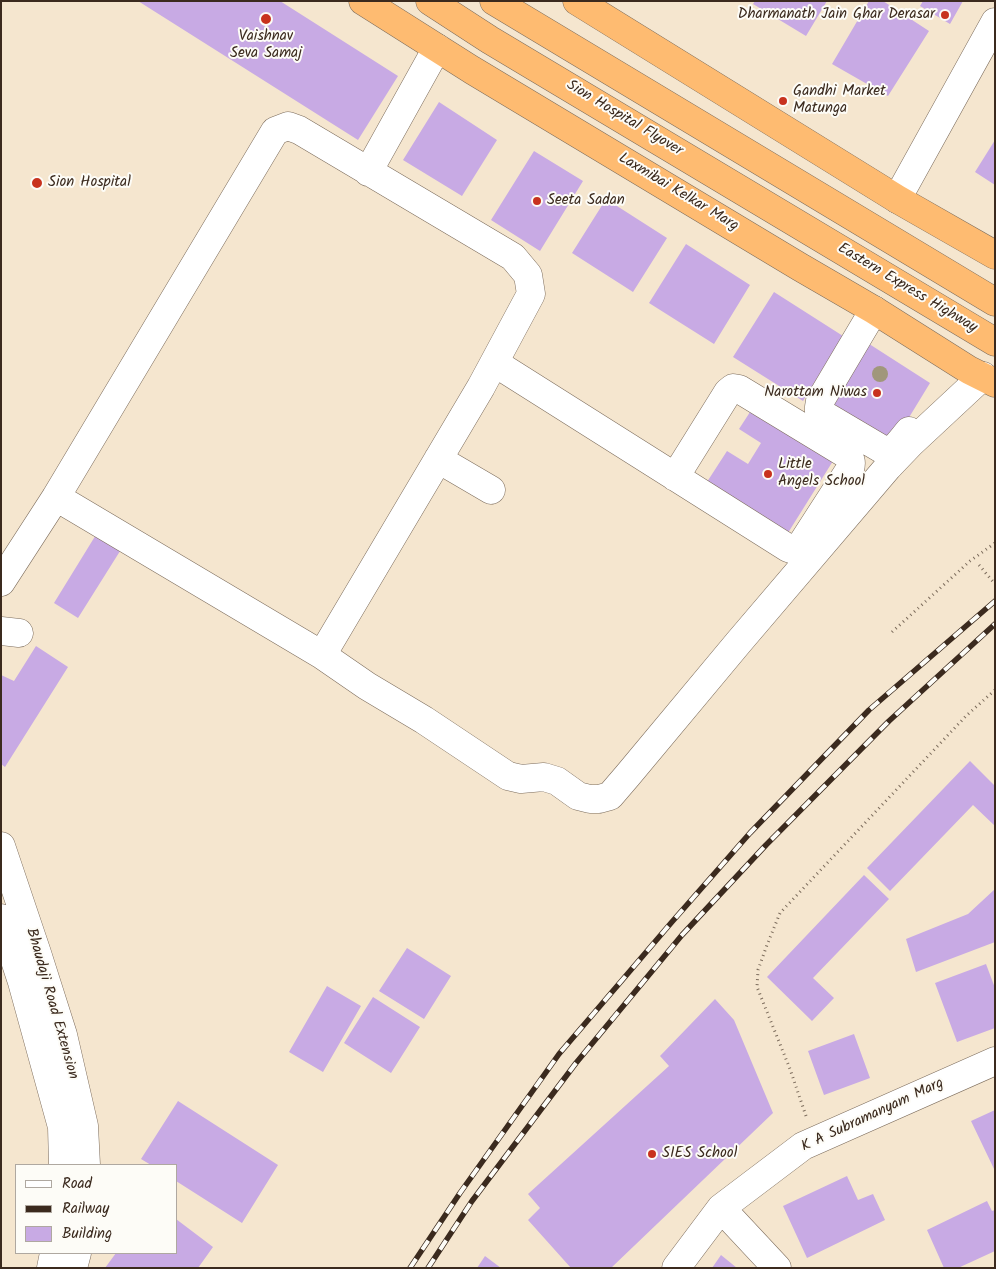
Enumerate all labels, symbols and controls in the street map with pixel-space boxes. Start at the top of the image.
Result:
place label: Dharmanath Jain Ghar Derasar [738,6,935,24]
marker: Dharmanath Jain Ghar Derasar [939,9,951,21]
marker: Vaishnav Seva Samaj [259,12,273,26]
place label: Vaishnav Seva Samaj [230,28,302,63]
street label: Sion Hospital Flyover [563,77,685,161]
place label: Gandhi Market Matunga [793,83,886,118]
marker: Gandhi Market Matunga [777,95,789,107]
street label: Laxmibai Kelkar Marg [615,150,741,236]
place label: Sion Hospital [48,174,131,192]
marker: Sion Hospital [30,176,44,190]
place label: Seeta Sadan [547,192,625,210]
marker: Seeta Sadan [531,195,543,207]
street label: Eastern Express Highway [834,240,980,338]
place label: Narottam Niwas [764,384,867,402]
marker: Narottam Niwas [871,387,883,399]
place label: Little Angels School [778,456,865,491]
marker: Little Angels School [762,468,774,480]
street label: Bhaudaji Road Extension [21,926,81,1082]
street label: K A Subramanyam Marg [799,1075,947,1157]
place label: SIES School [662,1145,737,1163]
marker: SIES School [646,1148,658,1160]
legend [15,1164,178,1254]
text: Road [62,1172,92,1196]
text: Railway [62,1197,109,1221]
text: Building [62,1222,112,1246]

